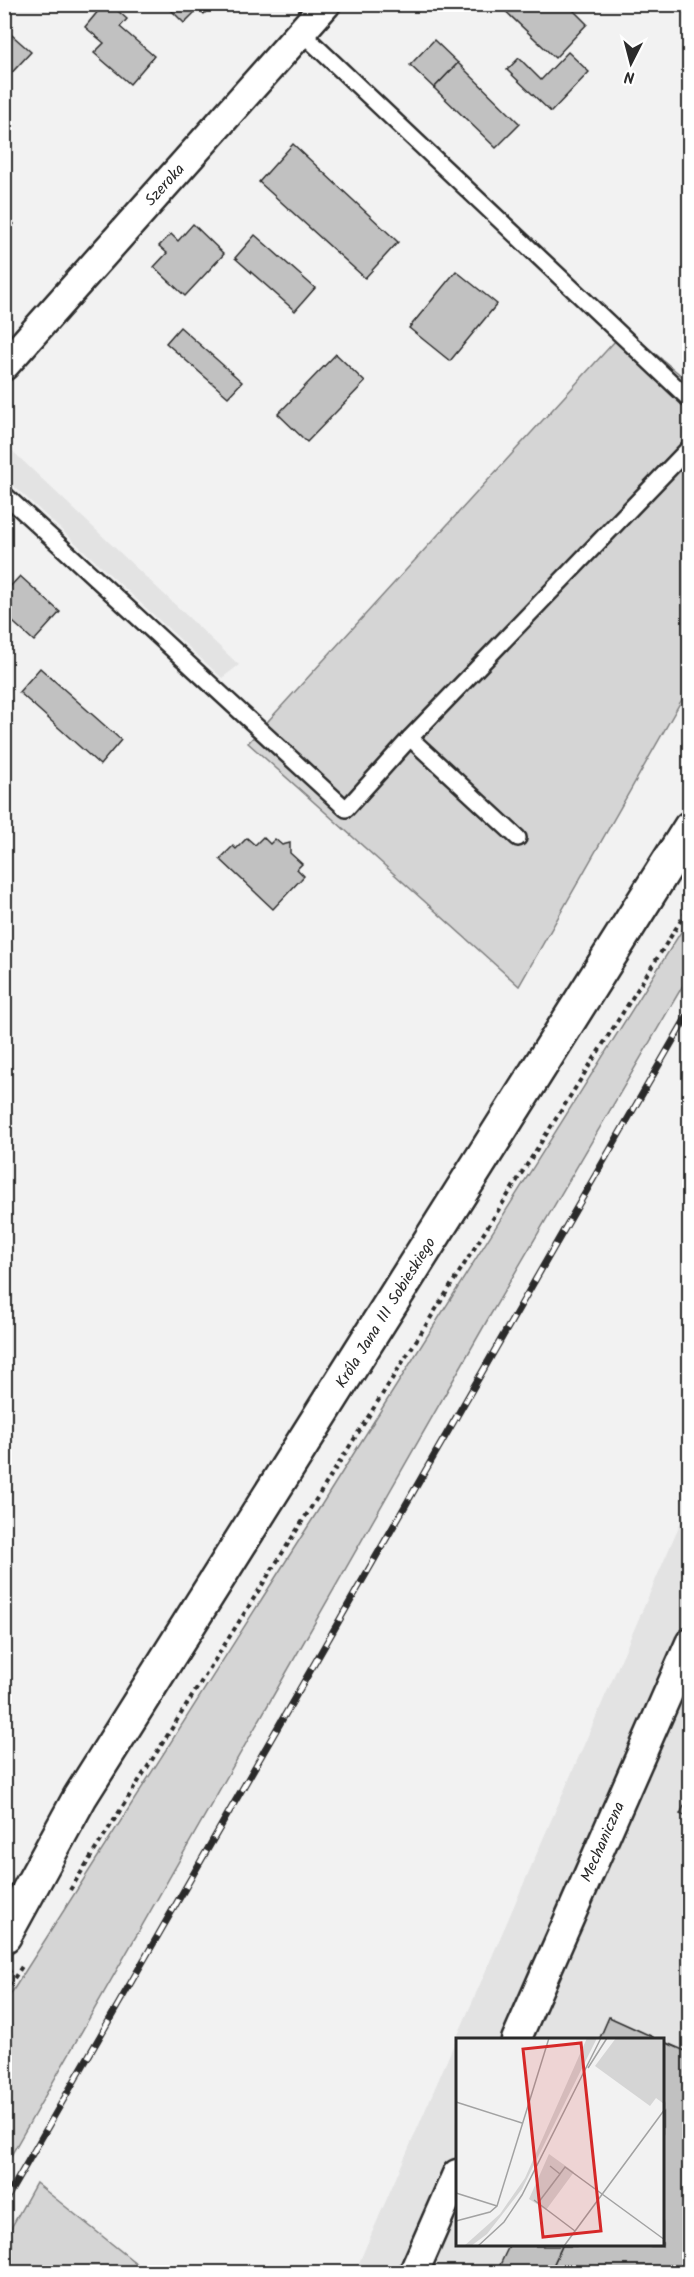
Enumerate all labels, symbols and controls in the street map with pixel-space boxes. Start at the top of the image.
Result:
north arrow [601,33,661,93]
text: N [623,63,636,89]
street label: Szeroka [139,158,191,212]
street label: Króla Jana III Sobieskiego [329,1233,443,1393]
street label: Mechaniczna [574,1798,632,1886]
inset map [456,2038,664,2247]

